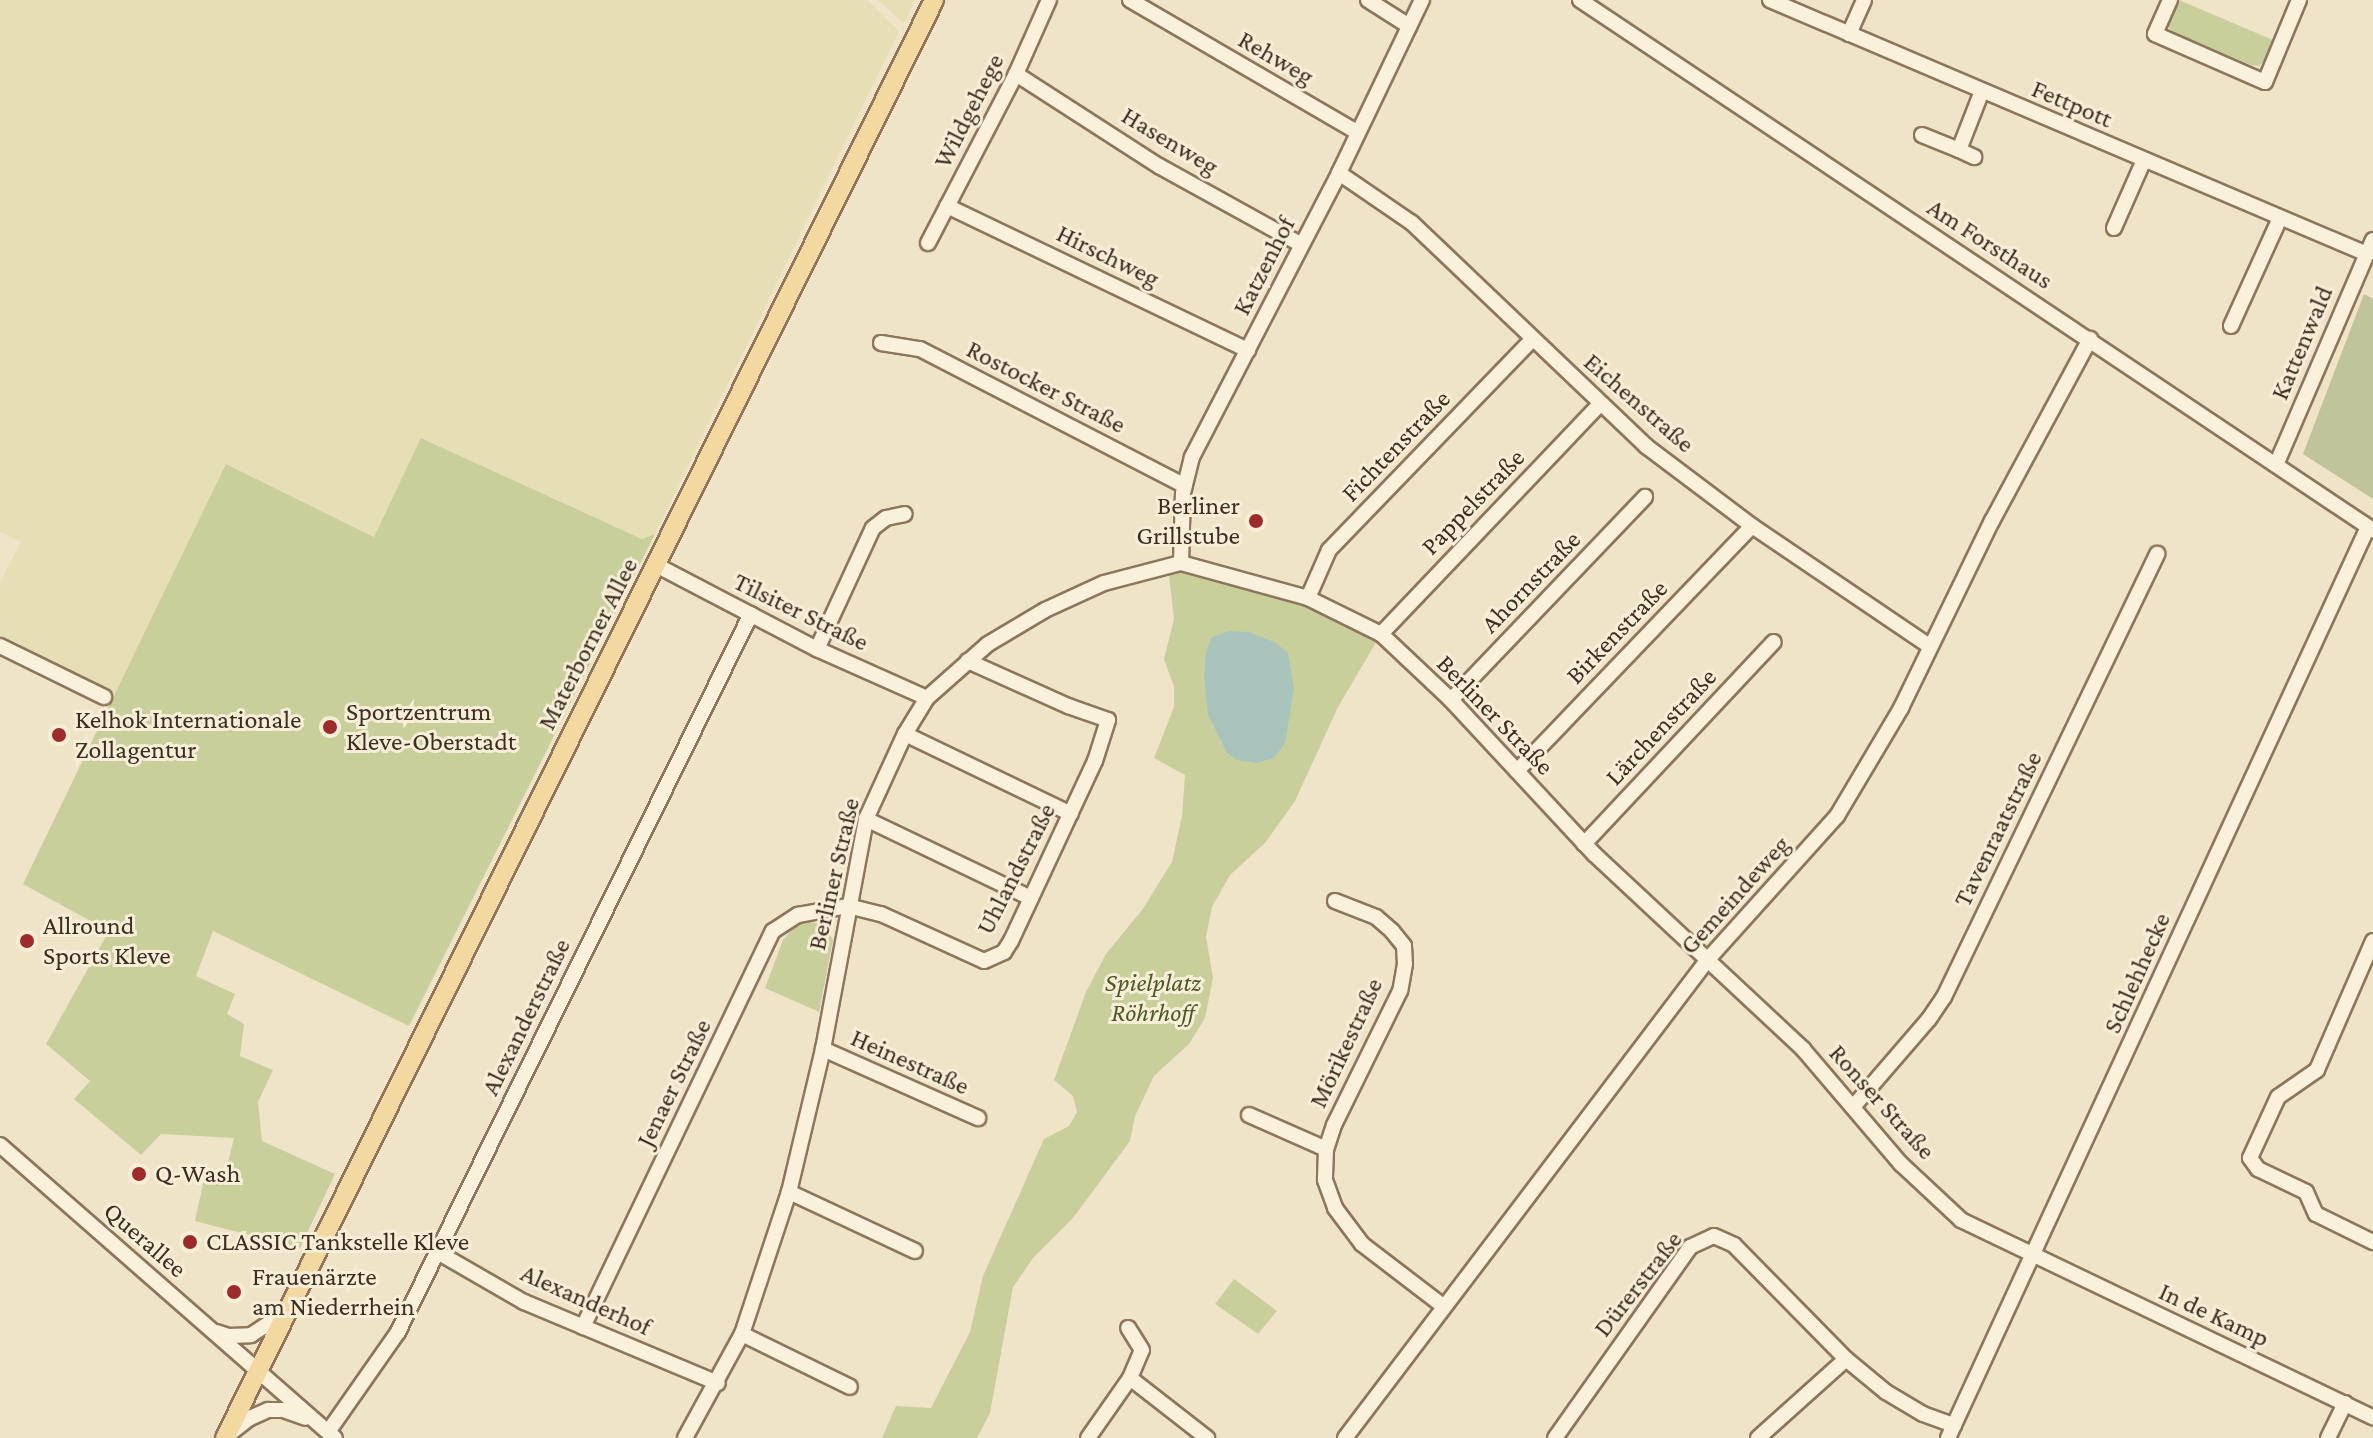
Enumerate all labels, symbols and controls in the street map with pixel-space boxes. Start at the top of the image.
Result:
street label: Rehweg [1233,24,1319,92]
street label: Wildgehege [927,49,1011,173]
street label: Fettpott [2027,73,2117,135]
street label: Hasenweg [1116,100,1224,182]
street label: Am Forsthaus [1921,192,2059,296]
street label: Katzenhof [1226,212,1302,320]
street label: Hirschweg [1051,218,1165,294]
street label: Kattenwald [2264,281,2340,405]
street label: Rostocker Straße [961,334,1131,440]
street label: Eichenstraße [1577,346,1701,460]
street label: Fichtenstraße [1335,384,1457,508]
street label: Pappelstraße [1415,442,1531,562]
place label: Berliner Grillstube [1136,490,1240,552]
marker: Berliner Grillstube [1247,512,1265,530]
street label: Ahornstraße [1475,524,1587,640]
street label: Materborner Allee [531,553,645,735]
street label: Tilsiter Straße [728,566,874,658]
street label: Birkenstraße [1560,573,1674,691]
street label: Berliner Straße [1430,648,1560,782]
street label: Lärchenstraße [1599,662,1723,792]
place label: Sportzentrum Kleve-Oberstadt [346,696,516,758]
place label: Kelhok Internationale Zollagentur [75,704,302,766]
marker: Sportzentrum Kleve-Oberstadt [321,718,339,736]
marker: Kelhok Internationale Zollagentur [50,726,68,744]
street label: Tavenraatstraße [1947,746,2049,912]
street label: Berliner Straße [801,795,867,953]
street label: Uhlandstraße [970,798,1062,940]
street label: Gemeindeweg [1674,829,1796,961]
street label: Schlehhecke [2097,908,2177,1038]
place label: Allround Sports Kleve [43,910,171,972]
marker: Allround Sports Kleve [18,932,36,950]
street label: Alexanderstraße [475,934,577,1100]
park label: Spielplatz Röhrhoff [1105,967,1201,1028]
street label: Mörikestraße [1302,973,1390,1113]
street label: Jenaer Straße [630,1014,718,1152]
street label: Heinestraße [846,1022,974,1102]
street label: Ronser Straße [1822,1038,1942,1166]
place label: Q-Wash [155,1158,240,1190]
marker: Q-Wash [130,1165,148,1183]
street label: Querallee [97,1195,193,1285]
street label: Dürerstraße [1587,1225,1689,1343]
place label: CLASSIC Tankstelle Kleve [206,1226,469,1258]
marker: CLASSIC Tankstelle Kleve [181,1233,199,1251]
street label: Alexanderhof [516,1257,656,1343]
place label: Frauenärzte am Niederrhein [252,1261,415,1322]
street label: In de Kamp [2154,1276,2274,1354]
marker: Frauenärzte am Niederrhein [223,1281,245,1303]

